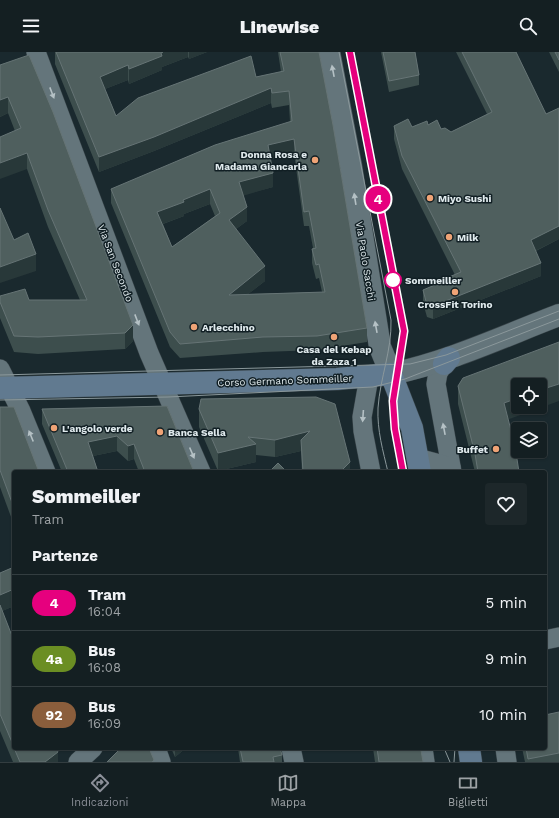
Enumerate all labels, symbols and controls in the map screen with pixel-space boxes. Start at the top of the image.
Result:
icon: menu [20,15,42,37]
icon: search [517,15,539,37]
text: Linewise [240,16,319,37]
one-way arrow [329,65,335,77]
one-way arrow [49,88,55,100]
place label: Donna Rosa e Madama Giancarla [215,149,307,172]
marker: Donna Rosa e Madama Giancarla [310,155,320,165]
line badge: 4 [365,186,391,212]
text: 4 [373,191,383,207]
one-way arrow [352,193,358,205]
marker: Miyo Sushi [425,193,435,203]
place label: Miyo Sushi [438,193,492,204]
street label: Via Paolo Sacchi [354,221,377,302]
street label: Via San Secondo [96,223,135,303]
marker: Milk [444,232,454,242]
place label: Milk [457,232,479,243]
marker: Sommeiller [384,271,402,289]
place label: Sommeiller [405,275,462,286]
marker: CrossFit Torino [450,287,460,297]
place label: CrossFit Torino [418,299,492,310]
one-way arrow [134,314,140,326]
one-way arrow [373,321,379,333]
marker: Arlecchino [189,322,199,332]
place label: Arlecchino [202,322,255,333]
marker: Casa del Kebap da Zaza 1 [329,332,339,342]
place label: Casa del Kebap da Zaza 1 [296,344,372,367]
street label: Corso Germano Sommeiller [217,373,353,388]
map controls [511,378,547,458]
button: locate [511,378,547,414]
one-way arrow [359,410,366,422]
one-way arrow [440,422,446,435]
button: layers [511,422,547,458]
marker: L'angolo verde [49,423,59,433]
place label: L'angolo verde [62,423,133,434]
marker: Banca Sella [155,427,165,437]
place label: Banca Sella [168,427,226,438]
one-way arrow [28,429,34,441]
place label: Buffet [457,444,489,455]
marker: Buffet [491,444,501,454]
one-way arrow [190,447,196,459]
button: heart [485,483,527,525]
text: Sommeiller [32,485,140,508]
text: Tram [32,512,64,527]
text: Partenze [32,547,98,565]
text: Tram [88,586,126,604]
text: 5 min [486,594,527,612]
text: 4 [49,595,59,611]
text: 16:04 [88,604,121,619]
text: Bus [88,642,116,660]
text: 9 min [485,650,527,668]
text: 4a [45,651,63,667]
text: 16:08 [88,660,121,675]
text: Bus [88,698,116,716]
text: 10 min [479,706,527,724]
text: 92 [46,707,62,723]
text: 16:09 [88,716,121,731]
tab: Indicazioni [71,772,128,809]
tab: Mappa [270,772,306,809]
tab: Biglietti [448,772,488,809]

